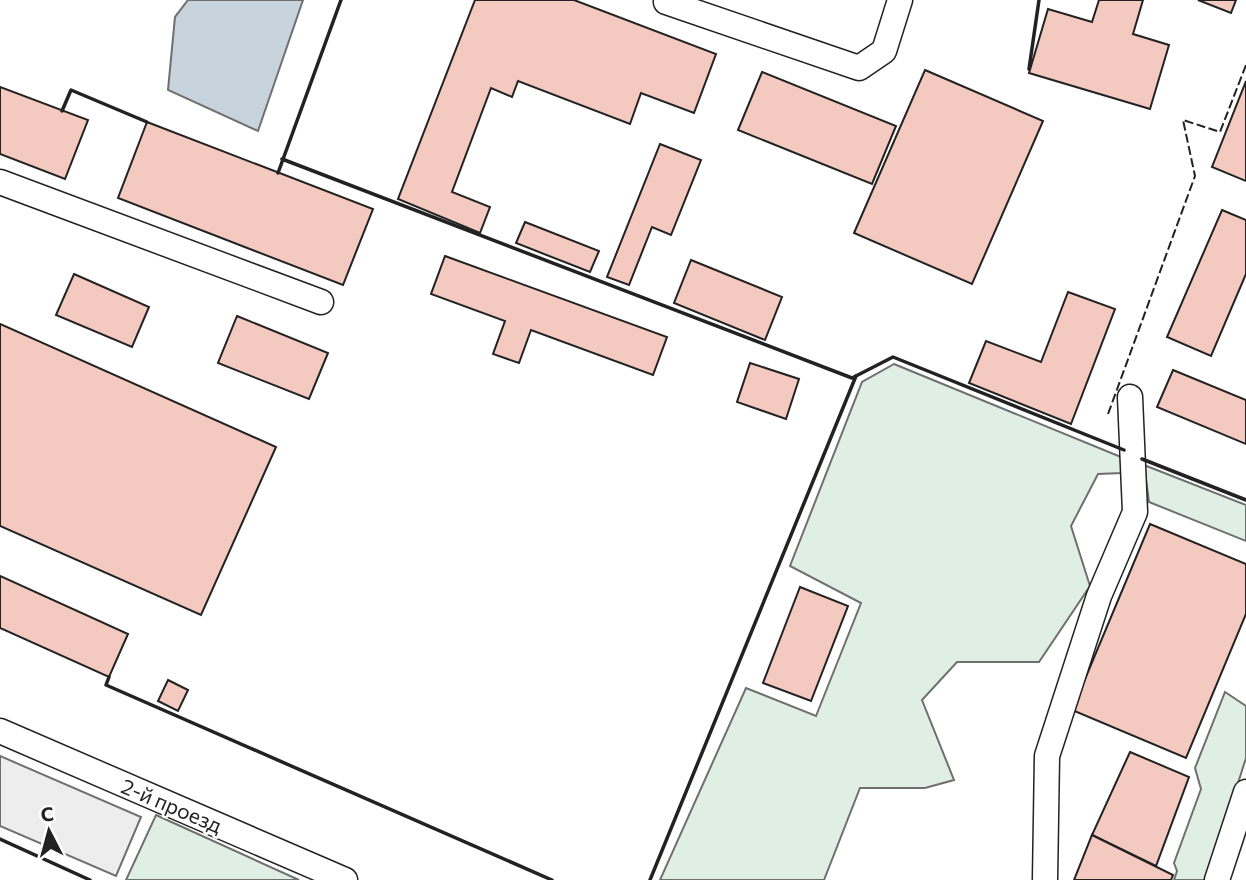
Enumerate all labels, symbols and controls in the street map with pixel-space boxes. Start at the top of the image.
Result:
street label: 2-й проезд [118,773,226,837]
north arrow [14,796,84,866]
text: С [40,801,55,826]

